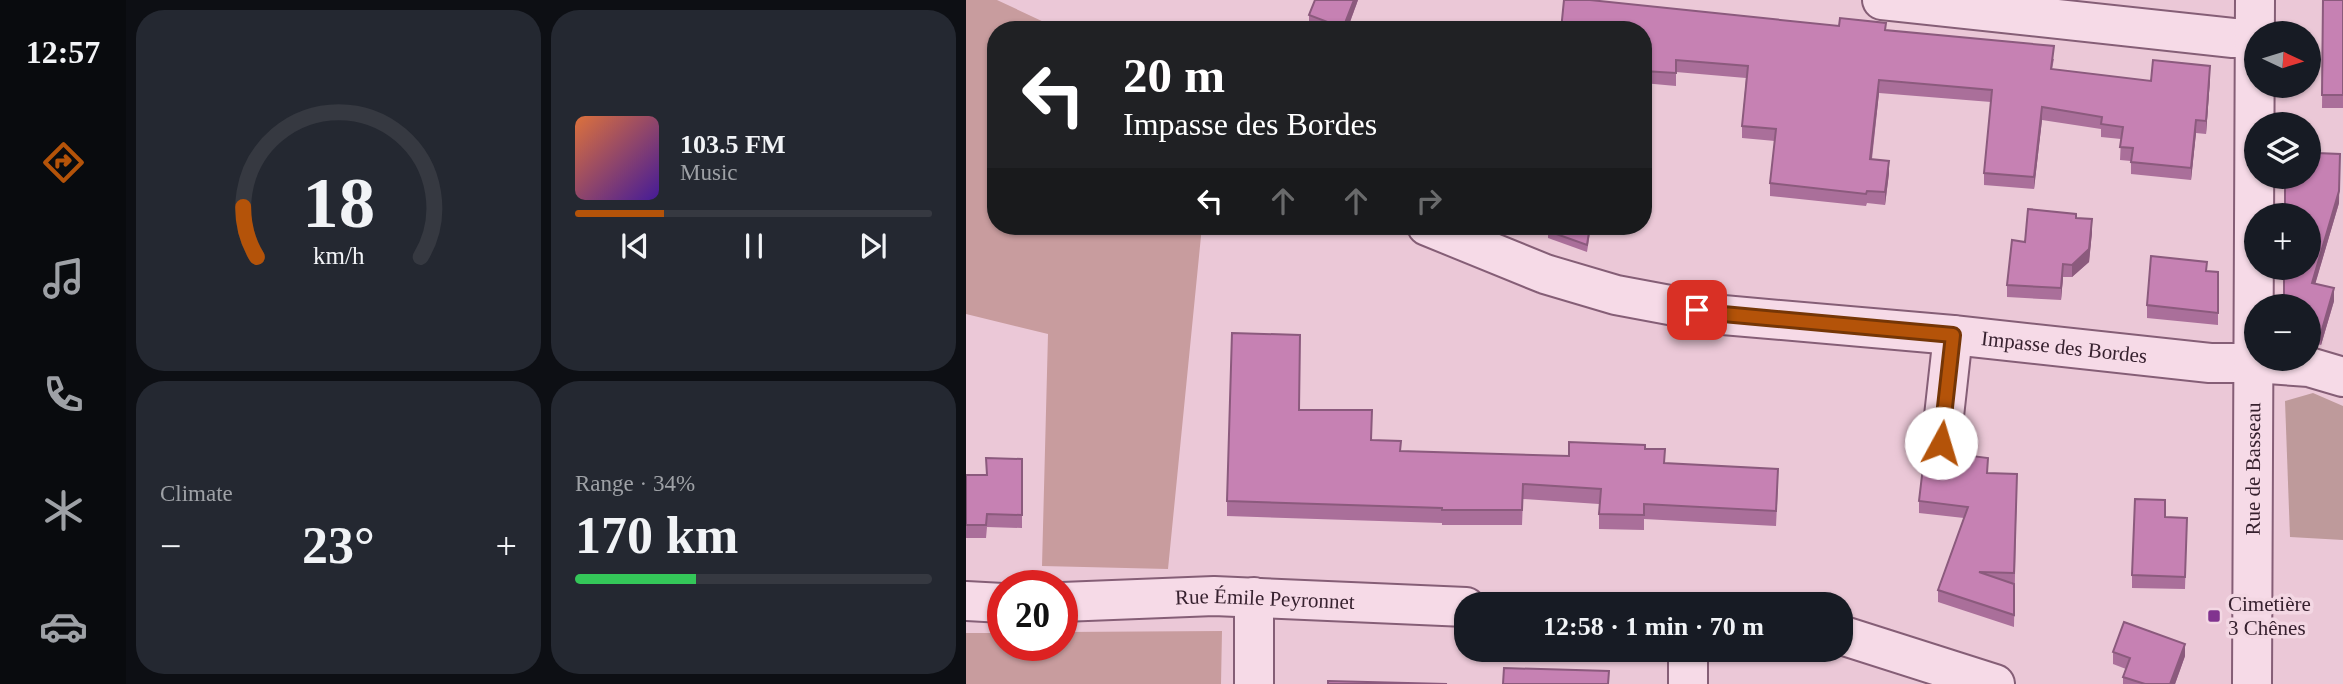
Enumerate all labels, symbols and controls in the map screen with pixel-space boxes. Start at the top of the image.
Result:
north arrow [2244,21,2320,98]
map controls [2244,21,2321,371]
text: 12:57 [26,34,100,70]
text: 20 m [1123,48,1225,103]
icon: left [1008,49,1099,140]
text: Impasse des Bordes [1123,106,1377,142]
button: layers [2244,112,2321,189]
text: 103.5 FM [680,130,785,159]
icon: directions [39,138,88,187]
text: Music [680,160,738,185]
text: 18 [302,162,375,243]
icon: left [1191,182,1229,220]
icon: ahead [1264,182,1302,220]
icon: ahead [1337,182,1375,220]
icon: right [1410,182,1448,220]
button: + [2244,203,2321,280]
icon: previous [616,227,654,265]
icon: pause [735,227,773,265]
icon: next [854,227,892,265]
text: km/h [313,242,365,269]
icon: music [39,254,88,303]
pin [1667,280,1727,340]
icon: arrive [1678,291,1716,329]
button: − [2244,294,2321,371]
street label: Impasse des Bordes [1980,326,2148,368]
icon: phone [39,370,88,419]
street label: Rue de Basseau [2241,402,2265,536]
position arrow [1904,406,1978,480]
text: Range · 34% [575,471,695,496]
text: Climate [160,481,233,506]
icon: climate [39,486,88,535]
text: 170 km [575,507,738,564]
text: 23° [302,517,375,574]
text: − [160,525,181,567]
text: + [496,525,517,567]
speed limit sign: 20 [987,570,1078,661]
street label: Rue Émile Peyronnet [1175,584,1355,614]
place label: Cimetière 3 Chênes [2228,592,2311,640]
icon: car [39,602,88,651]
marker: Cimetière 3 Chênes [2206,608,2222,624]
text: 12:58 · 1 min · 70 m [1543,612,1764,641]

